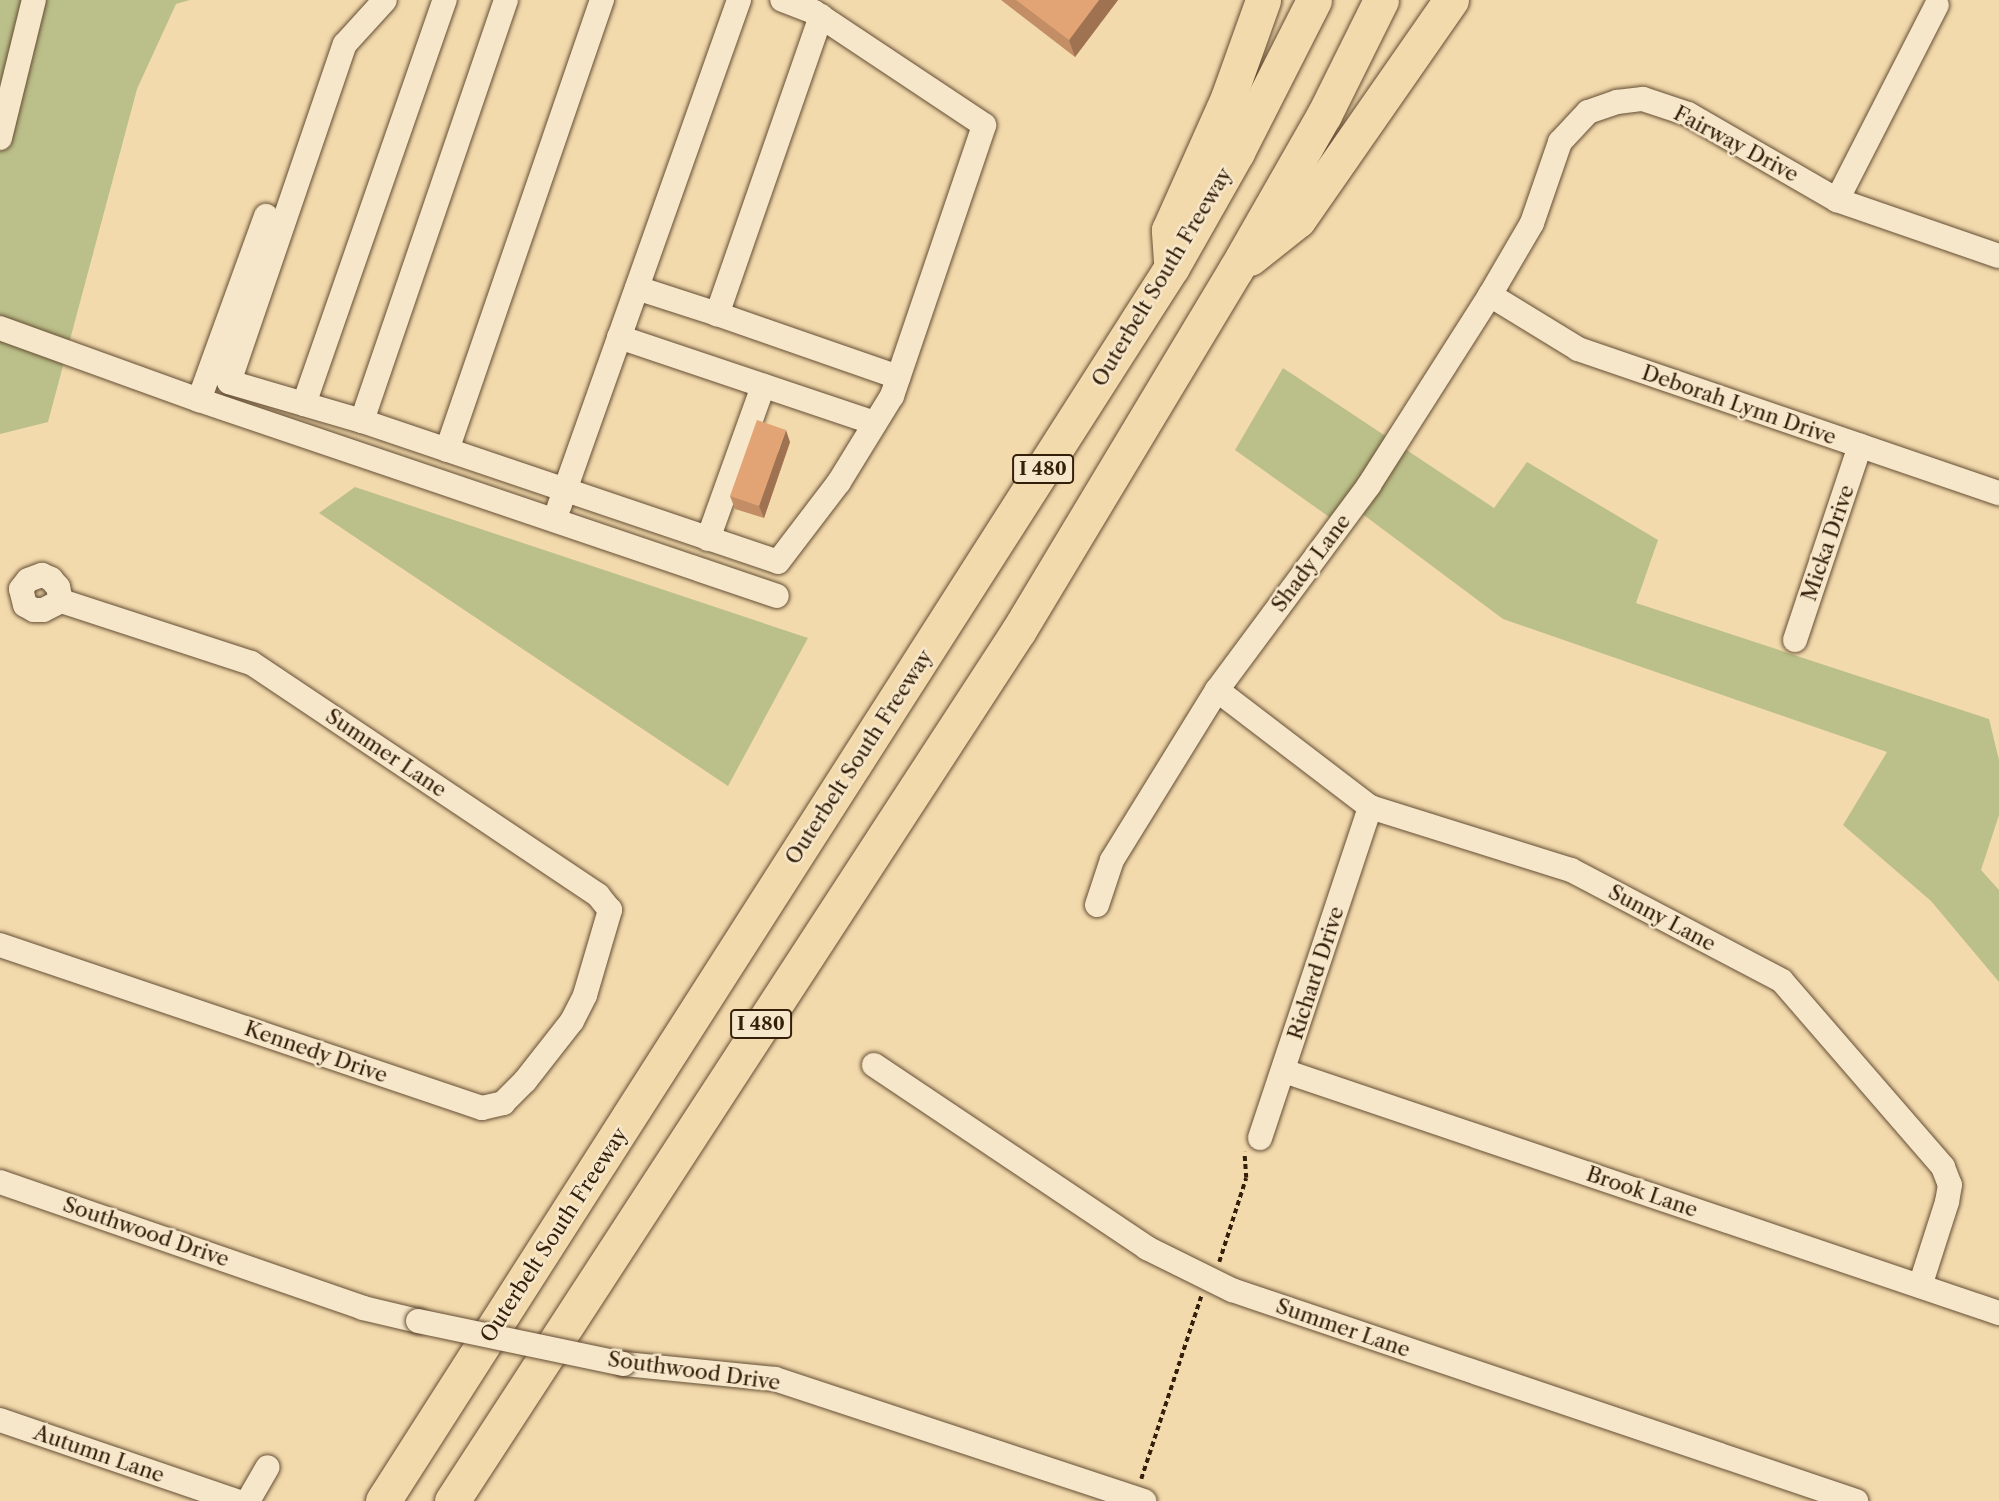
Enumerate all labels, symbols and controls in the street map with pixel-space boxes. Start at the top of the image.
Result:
street label: Fairway Drive [1669,100,1803,188]
street label: Outerbelt South Freeway [1087,163,1237,391]
street label: Deborah Lynn Drive [1639,360,1839,450]
road number: I 480 [1012,454,1074,484]
street label: Micka Drive [1796,481,1860,605]
street label: Shady Lane [1266,509,1356,617]
street label: Outerbelt South Freeway [780,645,938,869]
street label: Summer Lane [321,703,451,803]
street label: Sunny Lane [1604,879,1720,957]
street label: Richard Drive [1283,903,1349,1043]
road number: I 480 [730,1008,792,1040]
street label: Kennedy Drive [241,1016,391,1088]
street label: Outerbelt South Freeway [475,1123,633,1347]
street label: Brook Lane [1583,1161,1701,1223]
street label: Southwood Drive [60,1192,232,1272]
street label: Summer Lane [1272,1293,1414,1363]
street label: Southwood Drive [606,1346,782,1396]
street label: Autumn Lane [30,1420,168,1488]

